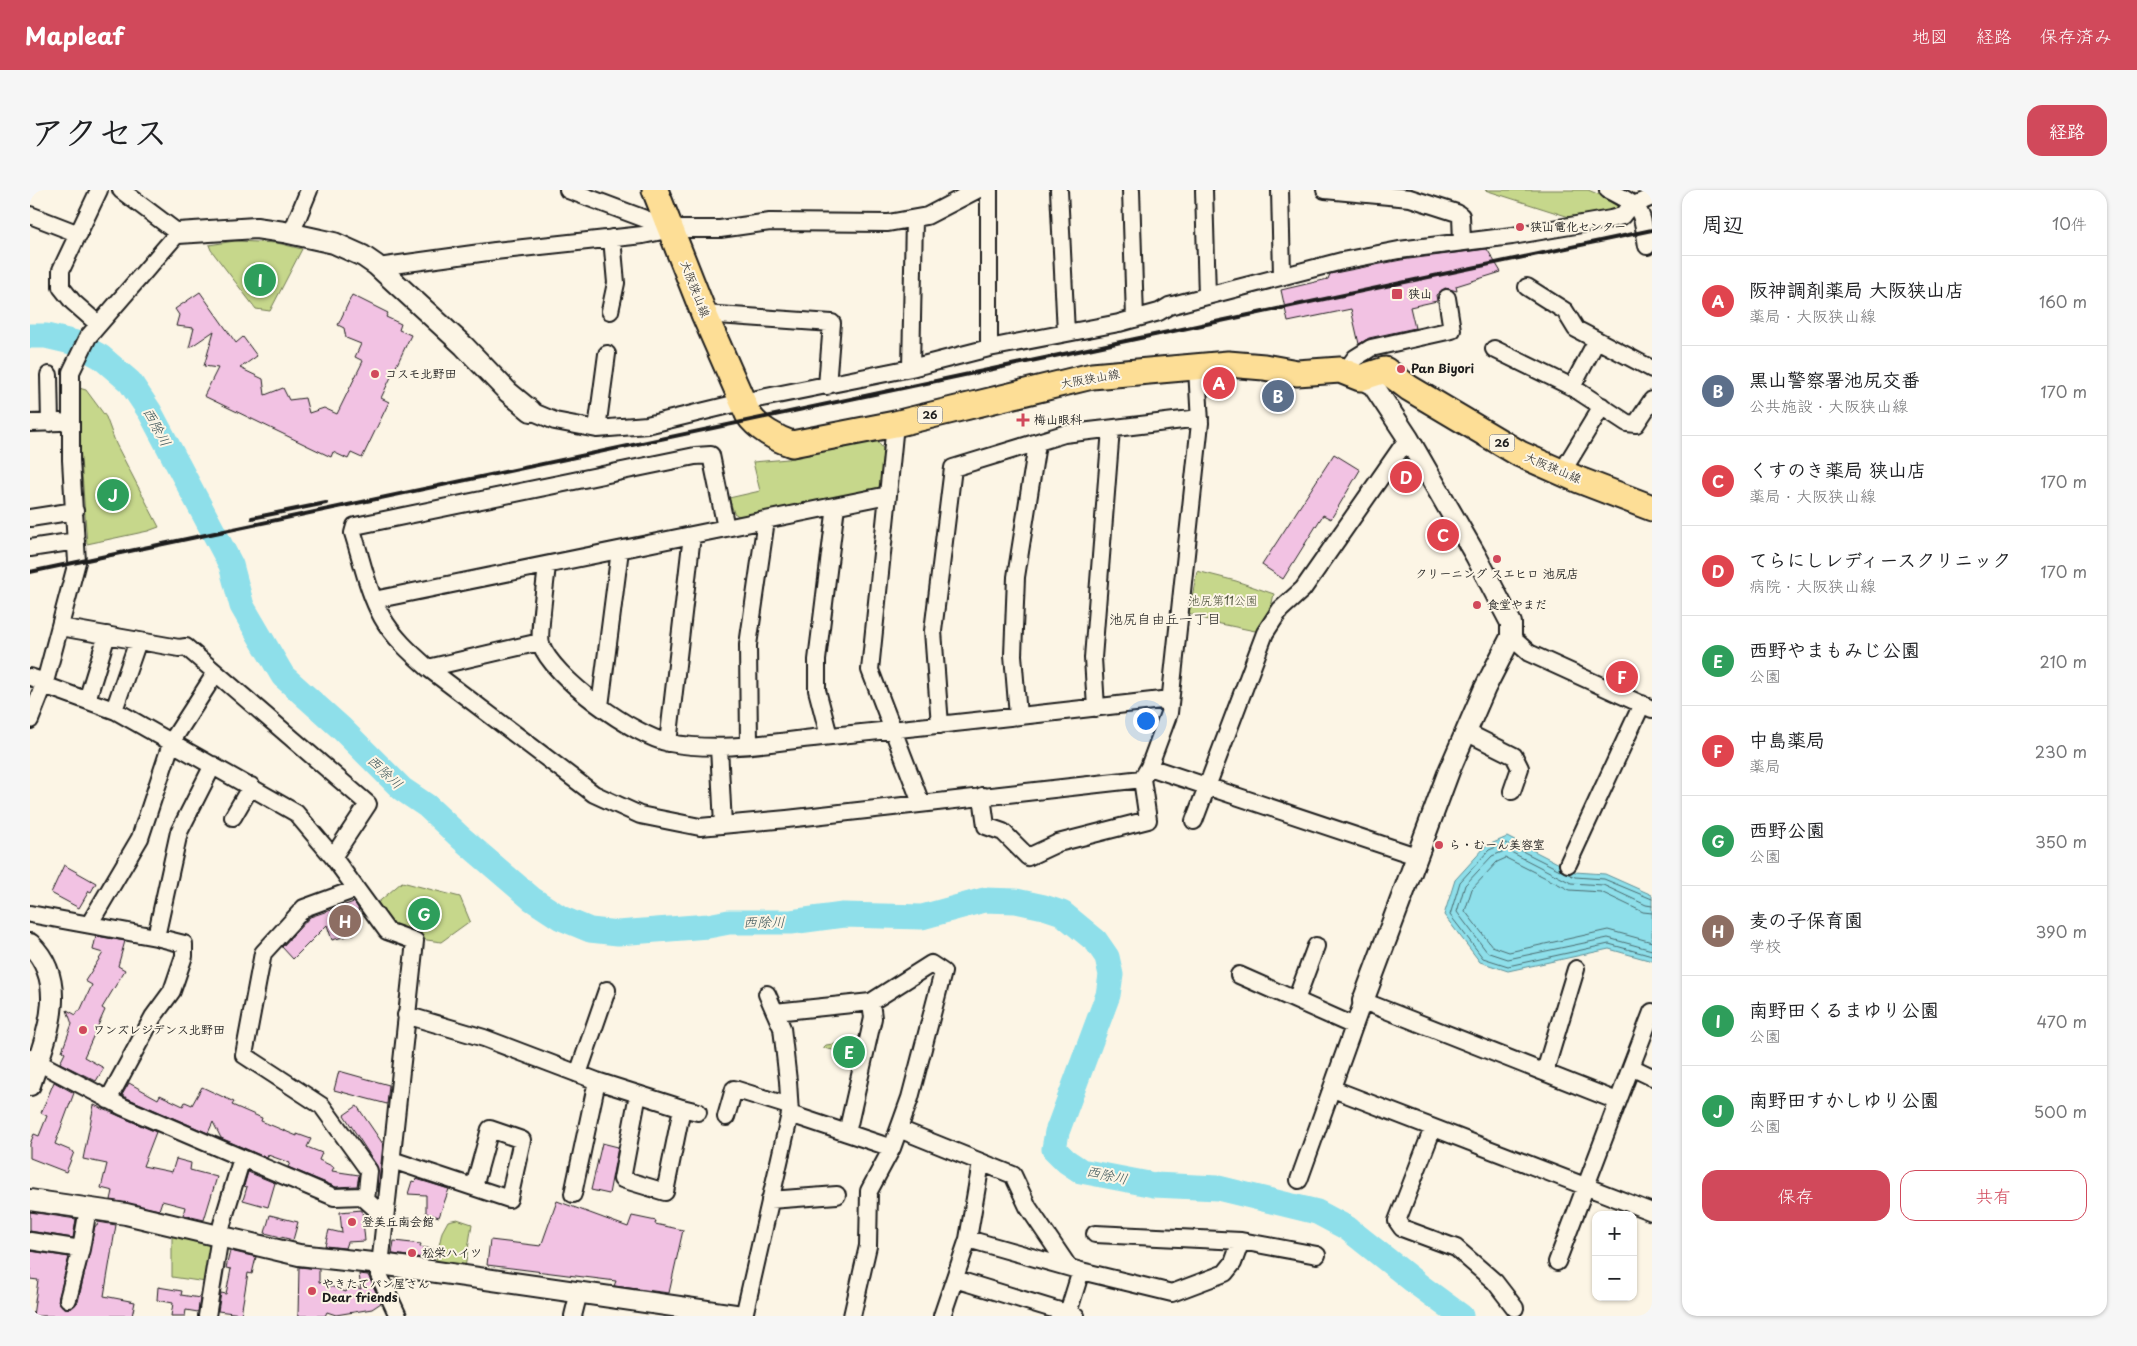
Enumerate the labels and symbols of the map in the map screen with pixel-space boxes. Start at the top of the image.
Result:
place label: 狭山電化センター [1530,217,1626,235]
marker: 狭山電化センター [1514,221,1526,233]
street label: 大阪狭山線 [677,257,715,320]
pin: I [244,261,276,299]
place label: 狭山 [1408,284,1432,302]
marker: 狭山 [1390,287,1404,301]
place label: Pan Biyori [1411,359,1475,377]
marker: Pan Biyori [1395,363,1407,375]
place label: コスモ北野田 [385,364,457,382]
street label: 大阪狭山線 [1059,364,1121,392]
pin: A [1203,364,1235,402]
marker: コスモ北野田 [369,368,381,380]
pin: B [1262,377,1294,415]
water label: 西除川 [138,403,177,450]
road number: 26 [918,406,942,424]
place label: 梅山眼科 [1034,410,1082,428]
marker: 梅山眼科 [1016,413,1030,427]
road number: 26 [1490,434,1514,452]
street label: 大阪狭山線 [1522,447,1585,487]
pin: D [1390,458,1422,496]
pin: J [97,476,129,514]
pin: C [1427,516,1459,554]
marker: クリーニング スエヒロ 池尻店 [1491,553,1503,565]
place label: クリーニング スエヒロ 池尻店 [1415,564,1579,582]
park label: 池尻第11公園 [1188,591,1258,609]
place label: 食堂やまだ [1487,595,1547,613]
marker: 食堂やまだ [1471,599,1483,611]
district label: 池尻自由丘一丁目 [1109,608,1221,629]
pin: F [1606,658,1638,696]
your location [1133,708,1159,734]
water label: 西除川 [363,750,408,794]
place label: ら・むーん美容室 [1449,835,1545,853]
marker: ら・むーん美容室 [1433,839,1445,851]
pin: G [408,895,440,933]
pin: H [329,902,361,940]
water label: 西除川 [743,911,785,932]
place label: ワンズレジデンス北野田 [93,1020,225,1038]
marker: ワンズレジデンス北野田 [77,1024,89,1036]
pin: E [833,1033,865,1071]
water label: 西除川 [1084,1160,1130,1189]
place label: 登美丘南会館 [362,1212,434,1230]
marker: 登美丘南会館 [346,1216,358,1228]
place label: 松栄ハイツ [422,1243,482,1261]
marker: 松栄ハイツ [406,1247,418,1259]
place label: やきたてパン屋さん Dear friends [322,1274,430,1306]
marker: やきたてパン屋さん Dear friends [306,1285,318,1297]

